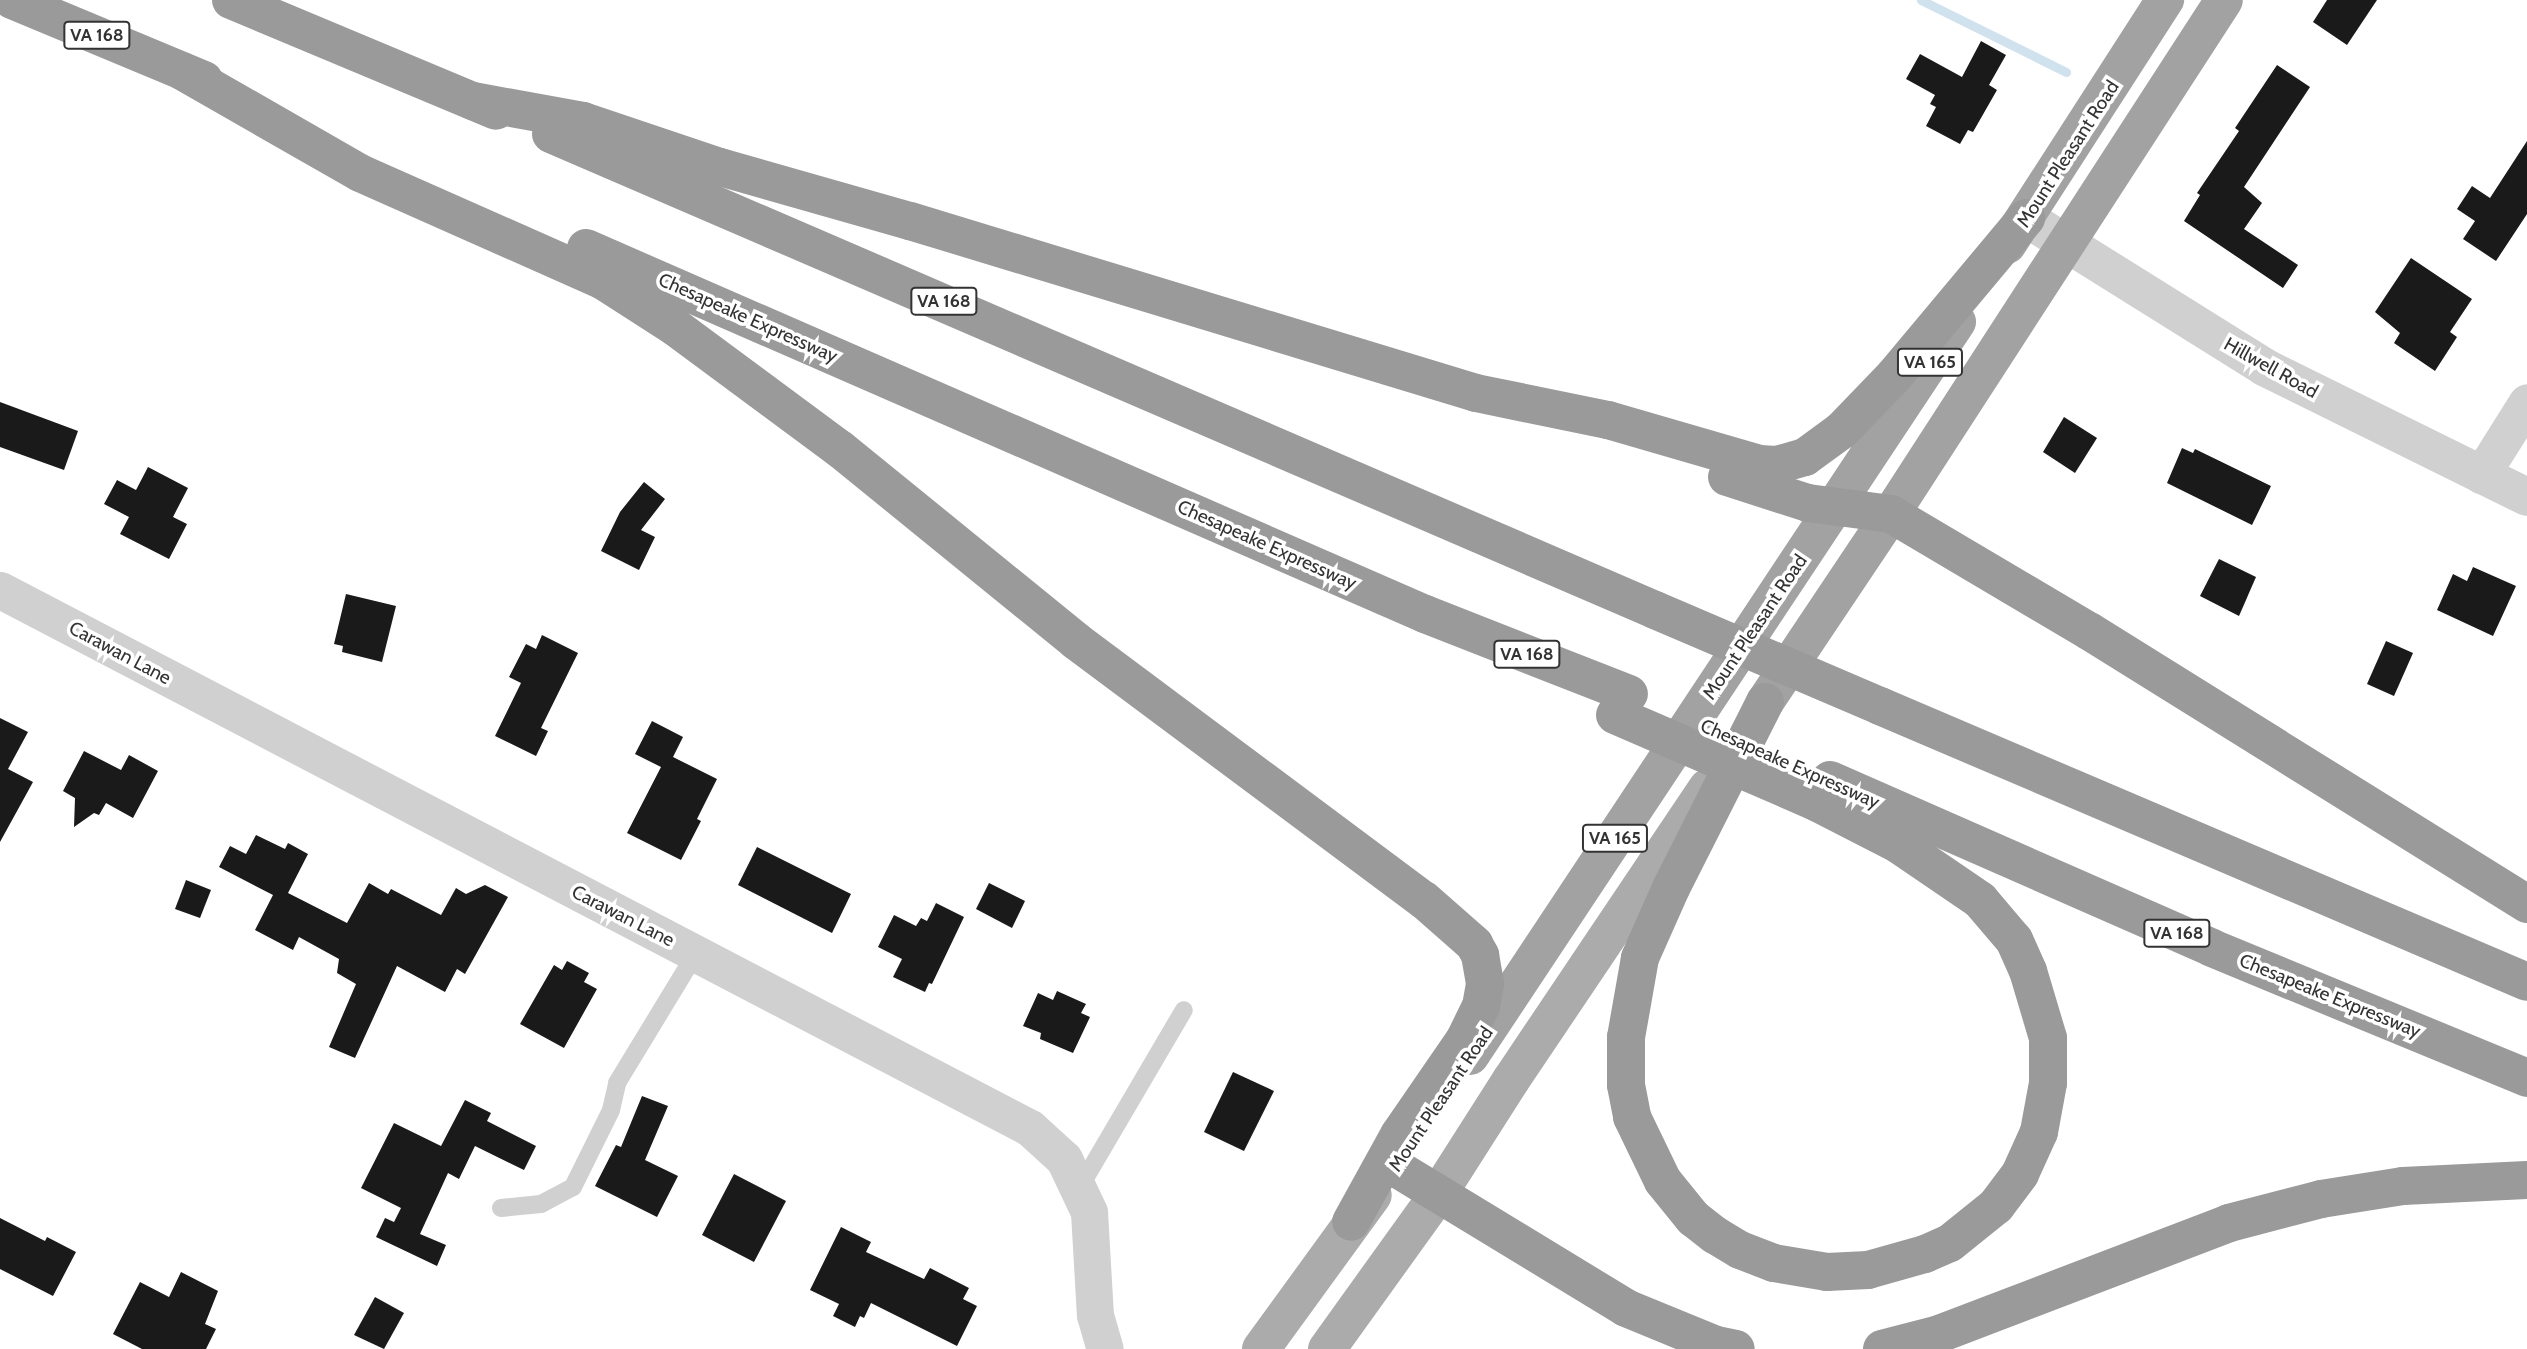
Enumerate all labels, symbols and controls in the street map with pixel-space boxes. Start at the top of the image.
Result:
road number: VA 168 [62,20,132,50]
street label: Mount Pleasant Road [2012,76,2124,232]
street label: Chesapeake Expressway [655,268,841,368]
road number: VA 168 [909,286,979,316]
street label: Hillwell Road [2220,333,2322,403]
road number: VA 165 [1897,348,1963,376]
street label: Chesapeake Expressway [1174,495,1360,595]
street label: Mount Pleasant Road [1698,550,1812,704]
street label: Carawan Lane [65,617,175,689]
road number: VA 168 [1492,640,1562,668]
street label: Chesapeake Expressway [1697,714,1883,814]
road number: VA 165 [1582,824,1648,852]
street label: Carawan Lane [568,880,678,952]
road number: VA 168 [2142,918,2212,948]
street label: Chesapeake Expressway [2236,949,2424,1043]
street label: Mount Pleasant Road [1384,1022,1498,1176]

